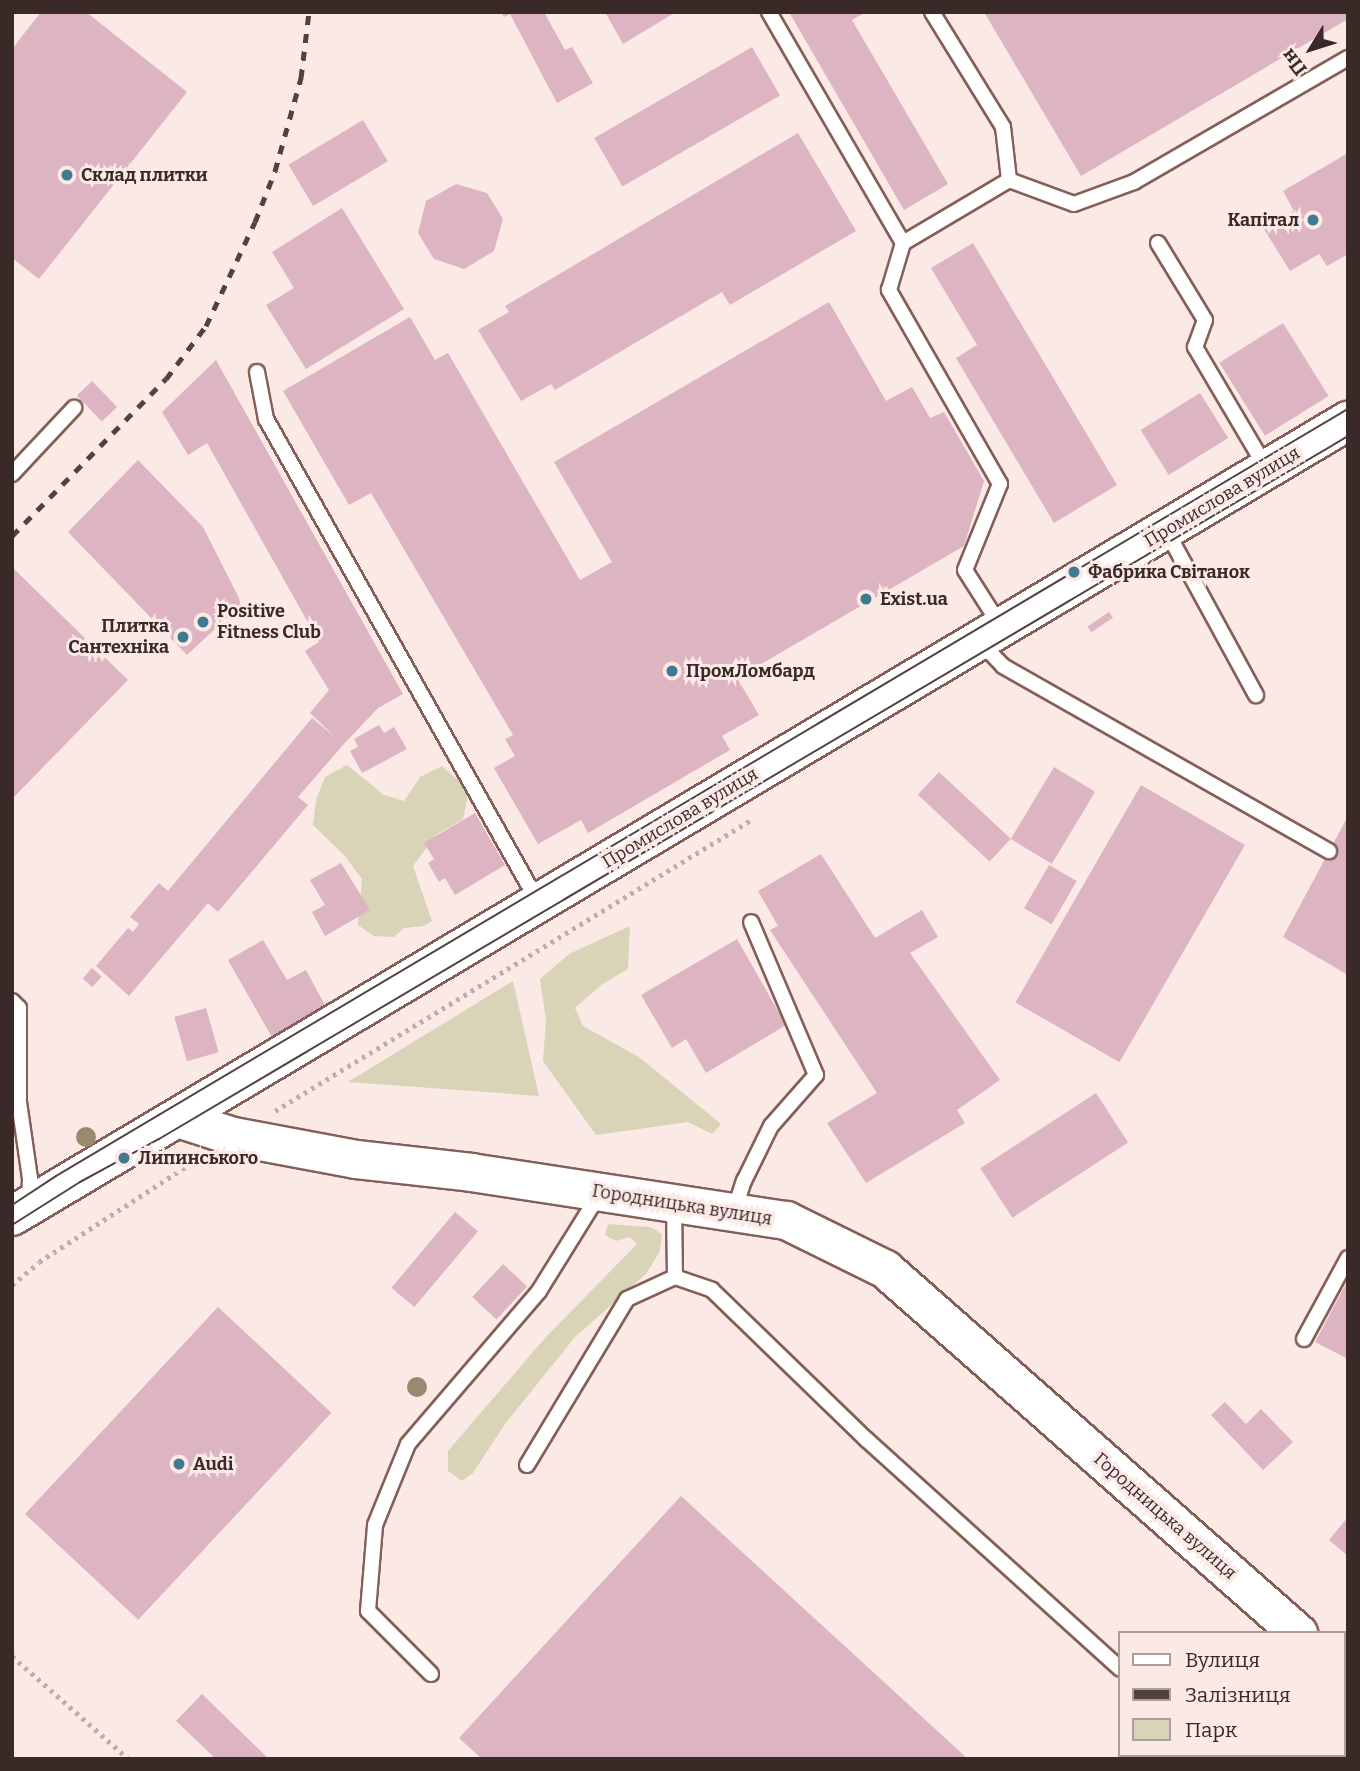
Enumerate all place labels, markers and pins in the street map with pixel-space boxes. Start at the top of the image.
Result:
place label: Склад плитки [81,164,208,186]
marker: Склад плитки [59,167,75,183]
place label: Капітал [1228,209,1299,231]
marker: Капітал [1305,212,1321,228]
place label: Фабрика Світанок [1088,561,1250,583]
marker: Фабрика Світанок [1066,564,1082,580]
place label: Exist.ua [880,588,948,610]
marker: Exist.ua [858,591,874,607]
place label: Positive Fitness Club [217,601,321,644]
marker: Positive Fitness Club [195,614,211,630]
place label: Плитка Сантехніка [68,616,169,658]
marker: Плитка Сантехніка [175,629,191,645]
place label: ПромЛомбард [686,660,815,682]
marker: ПромЛомбард [664,663,680,679]
place label: Липинського [138,1147,258,1169]
marker: Липинського [116,1150,132,1166]
place label: Audi [193,1453,233,1475]
marker: Audi [171,1456,187,1472]

